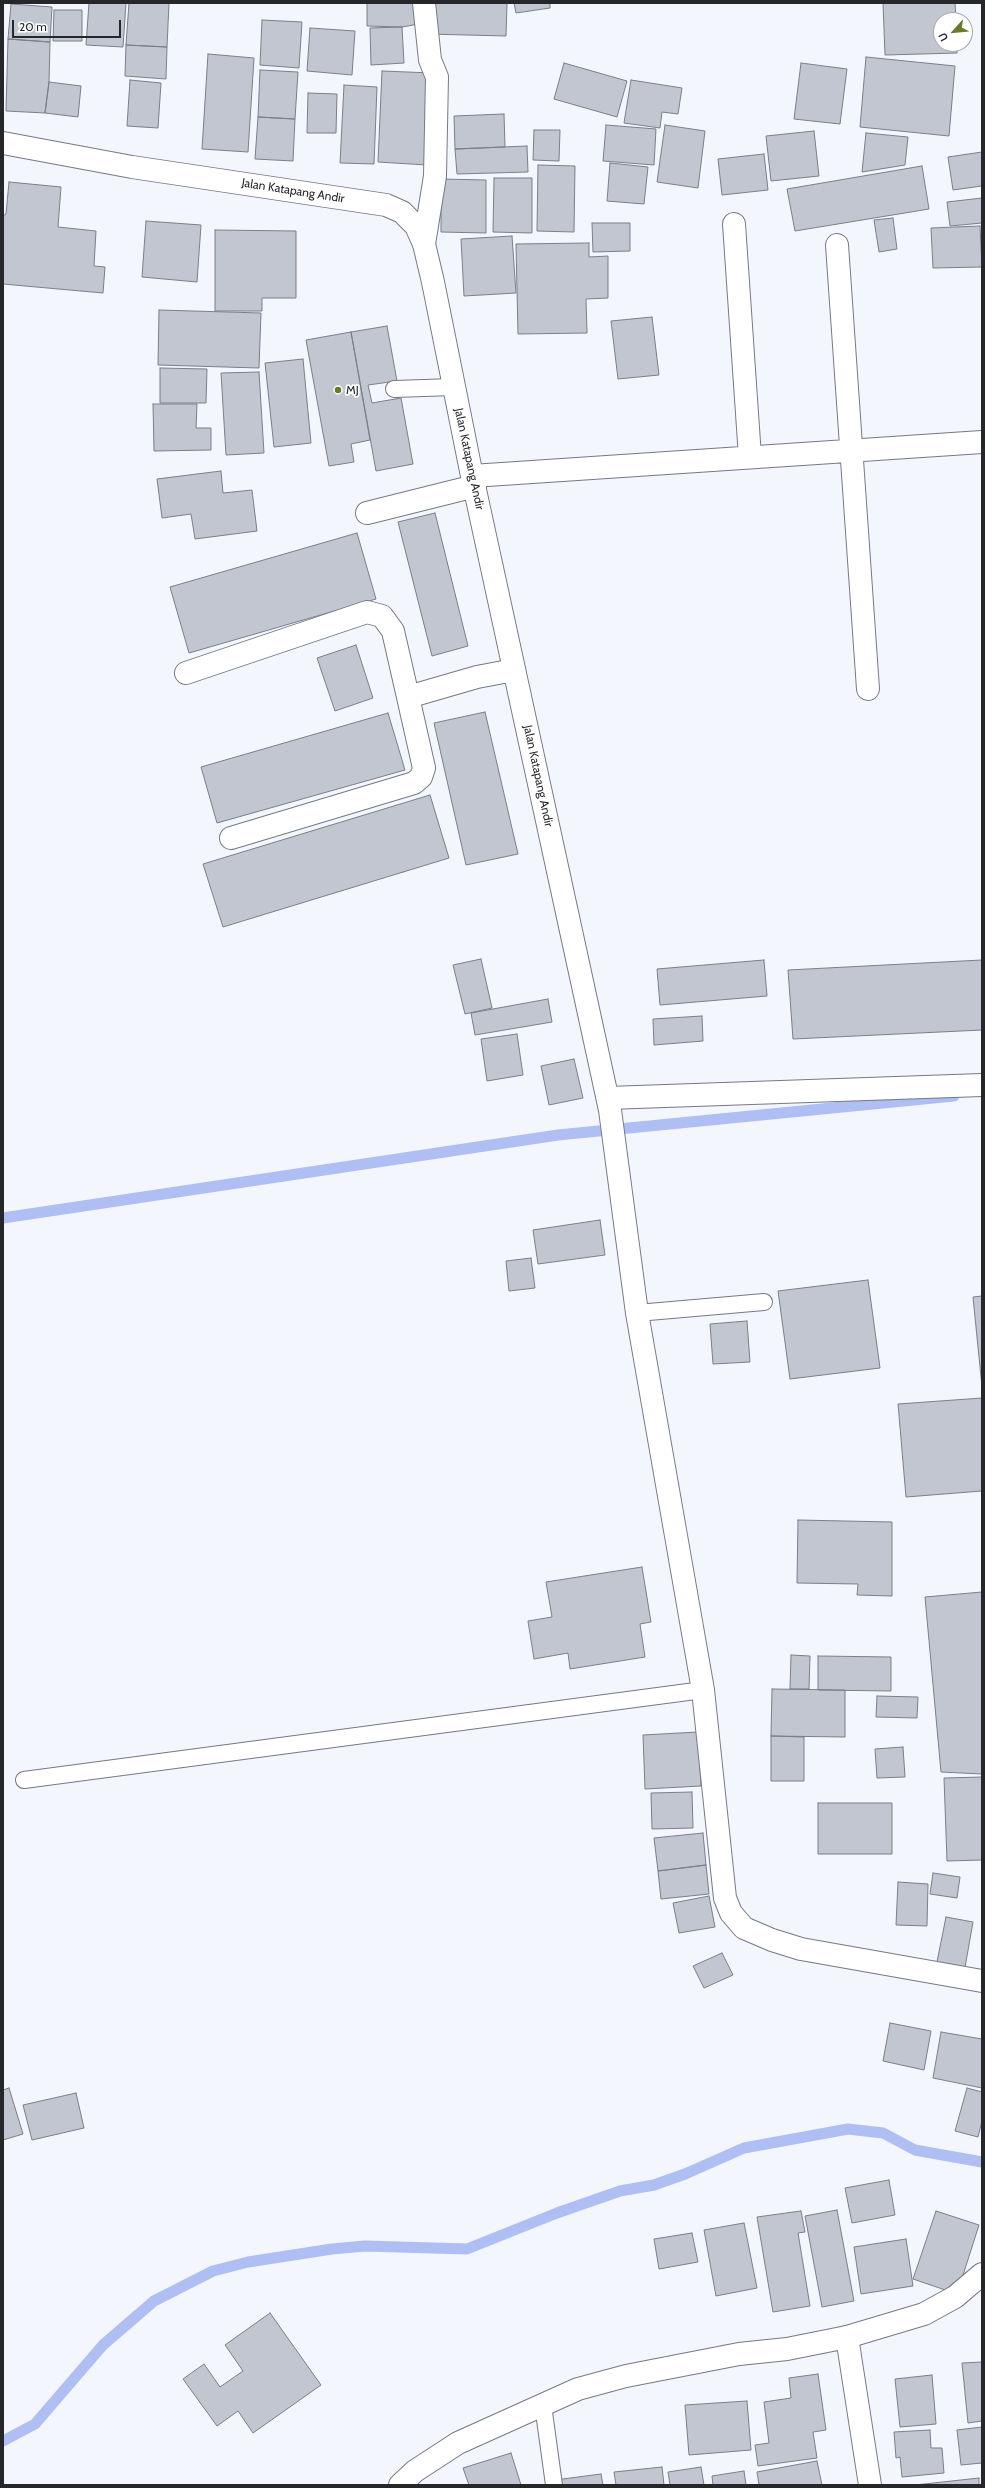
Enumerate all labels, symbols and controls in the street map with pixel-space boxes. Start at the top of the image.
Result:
scale bar [14,12,123,38]
north arrow [933,12,973,52]
text: 20 m [19,19,47,34]
text: U [935,30,951,44]
street label: Jalan Katapang Andir [241,176,345,206]
place label: MJ [346,383,359,397]
marker: MJ [333,385,343,395]
street label: Jalan Katapang Andir [451,407,487,511]
street label: Jalan Katapang Andir [520,724,556,828]

